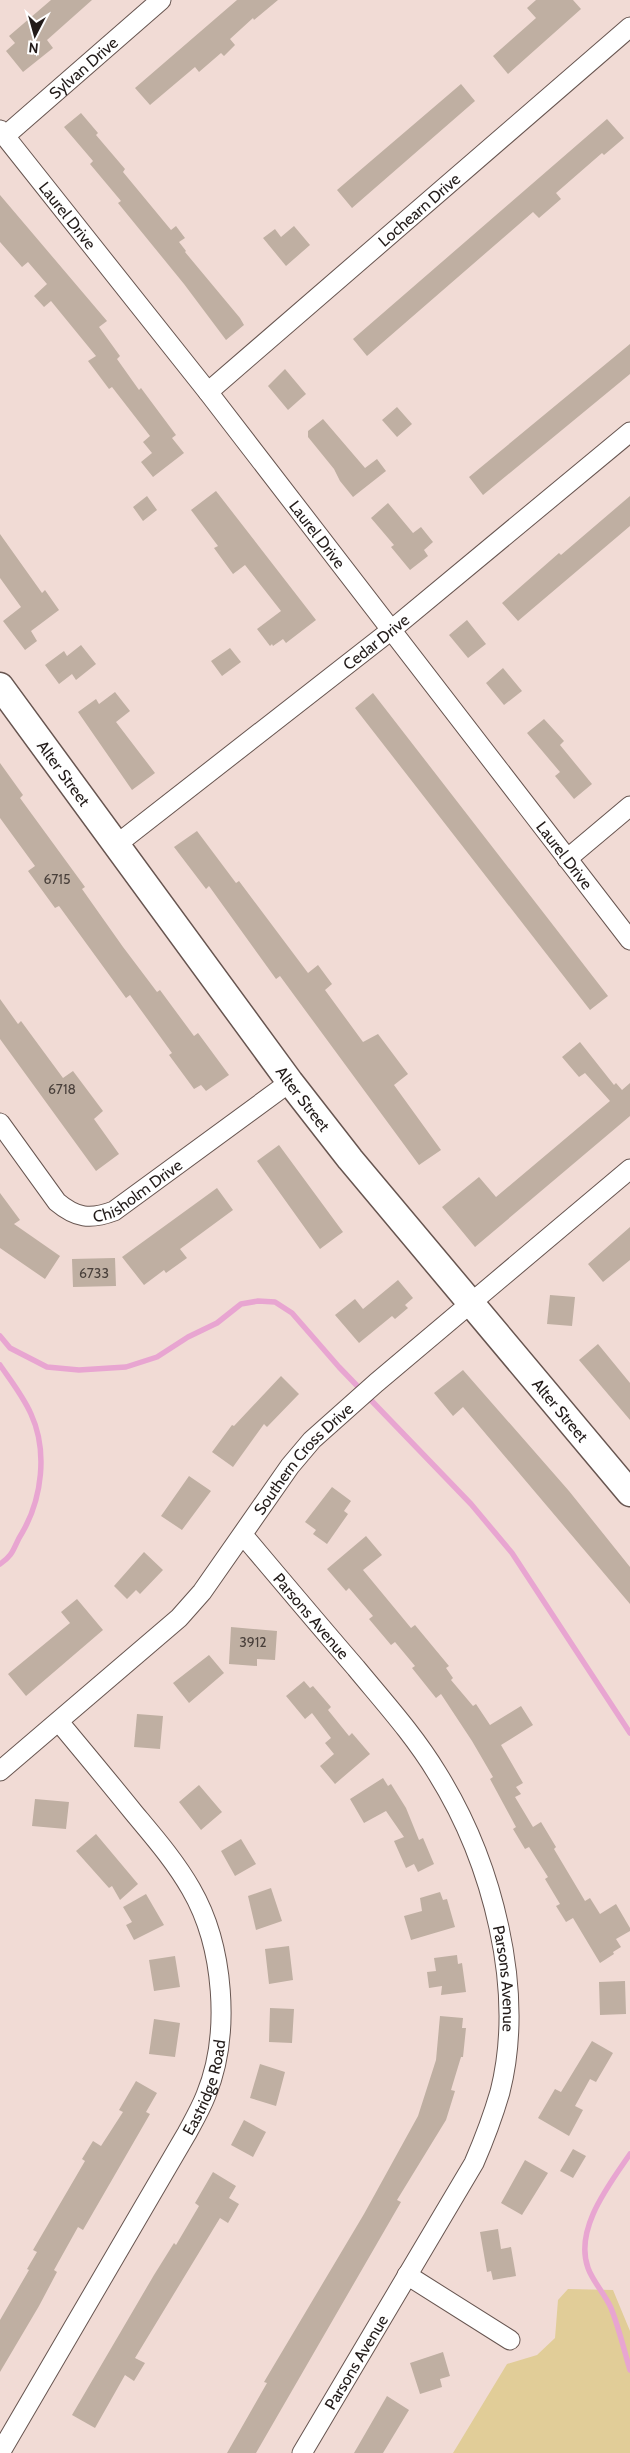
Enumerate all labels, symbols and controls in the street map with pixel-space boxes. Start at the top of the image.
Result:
north arrow [10,10,60,60]
street label: Sylvan Drive [46,33,122,103]
text: N [28,38,40,57]
street label: Lochearn Drive [375,169,464,250]
street label: Laurel Drive [35,178,100,253]
street label: Laurel Drive [285,497,349,572]
street label: Cedar Drive [339,610,413,674]
street label: Alter Street [33,737,94,811]
street label: Laurel Drive [532,818,596,893]
house number: 6715 [43,870,71,888]
street label: Alter Street [272,1063,334,1136]
house number: 6718 [48,1080,76,1098]
street label: Chisholm Drive [92,1155,186,1226]
house number: 6733 [79,1264,109,1282]
street label: Alter Street [528,1375,592,1446]
street label: Southern Cross Drive [250,1399,357,1519]
street label: Parsons Avenue [269,1569,353,1663]
house number: 3912 [239,1633,267,1651]
street label: Parsons Avenue [489,1924,518,2032]
street label: Eastridge Road [179,2039,229,2138]
street label: Parsons Avenue [321,2312,392,2413]

